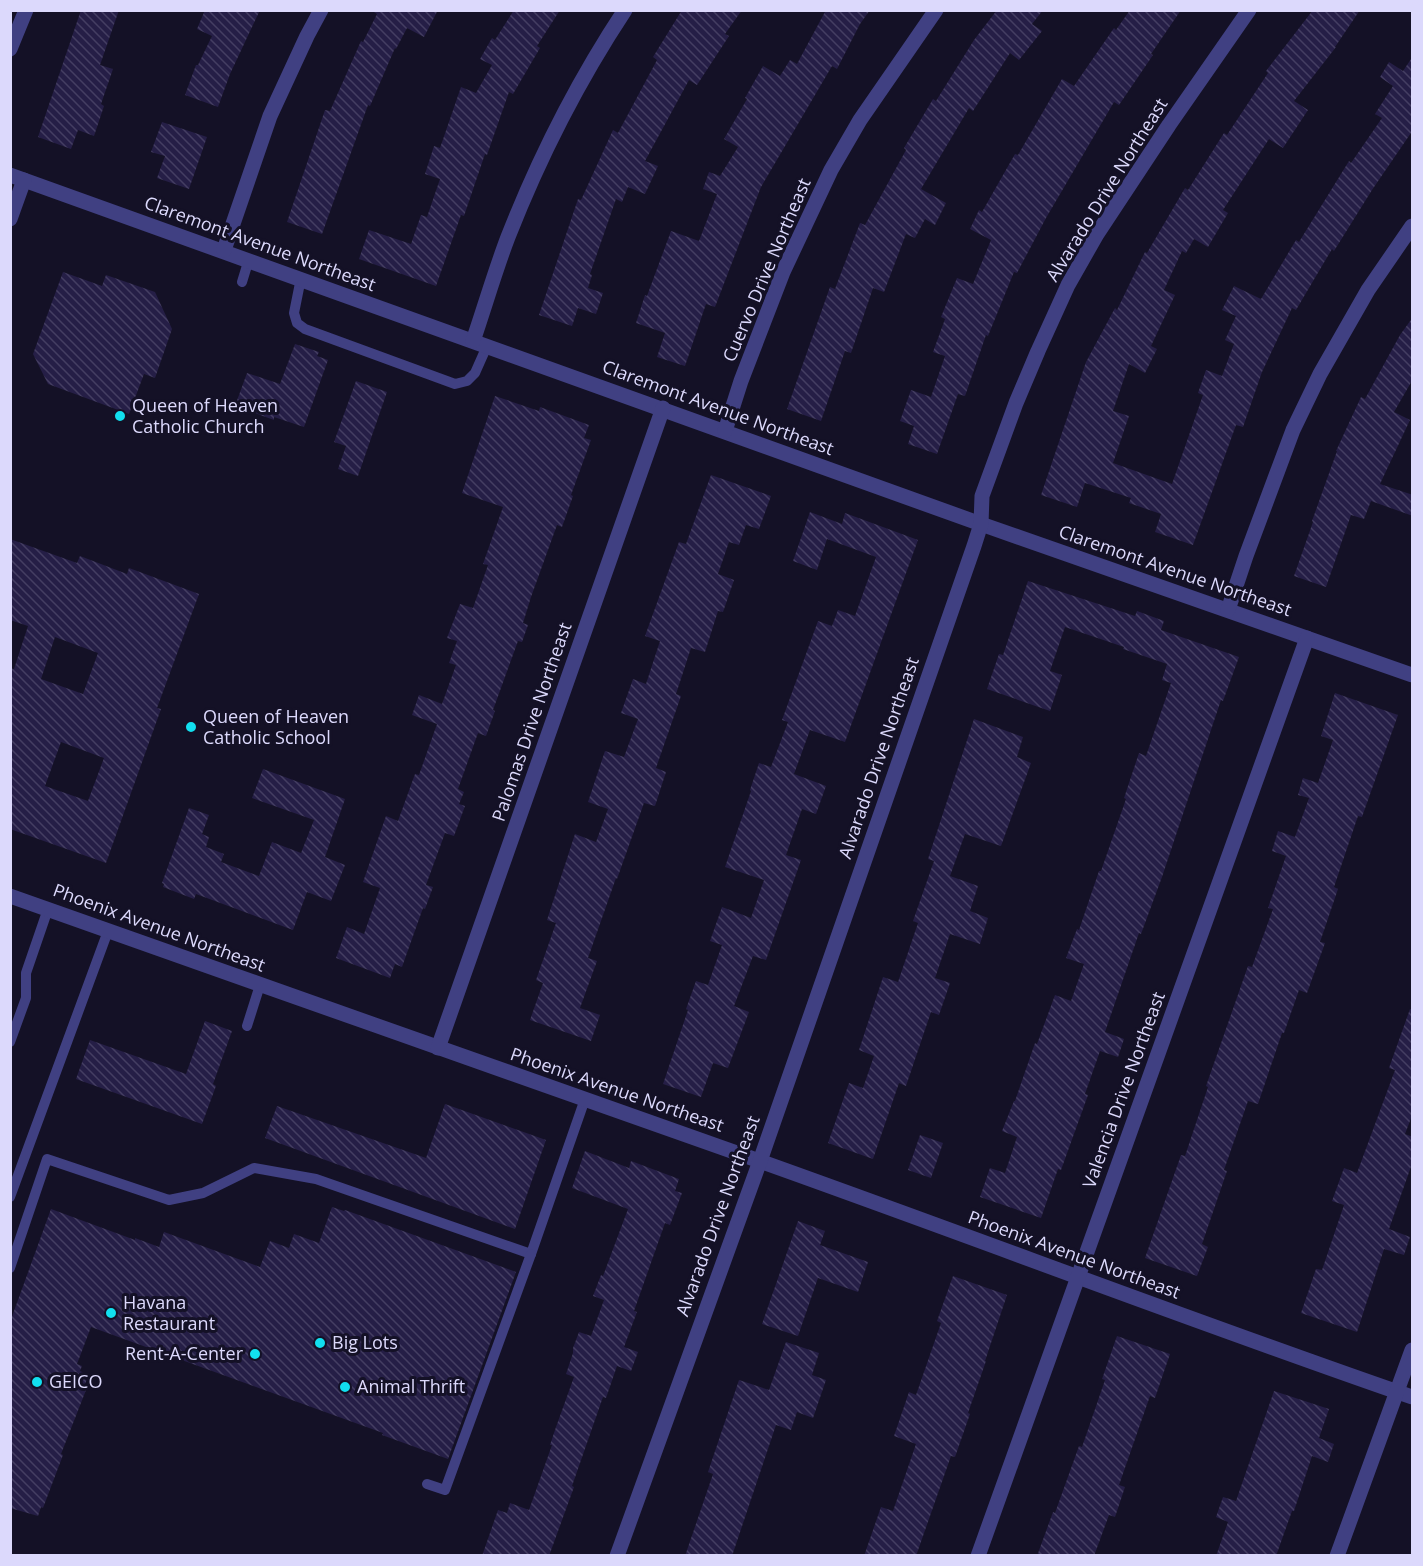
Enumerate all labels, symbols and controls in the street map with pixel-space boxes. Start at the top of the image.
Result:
street label: Alvarado Drive Northeast [1040,93,1172,286]
street label: Cuervo Drive Northeast [716,174,816,365]
street label: Claremont Avenue Northeast [141,190,379,296]
street label: Claremont Avenue Northeast [599,354,837,460]
place label: Queen of Heaven Catholic Church [132,393,278,438]
marker: Queen of Heaven Catholic Church [113,409,127,423]
street label: Claremont Avenue Northeast [1056,519,1295,621]
street label: Palomas Drive Northeast [486,619,576,824]
street label: Alvarado Drive Northeast [832,654,924,862]
place label: Queen of Heaven Catholic School [203,704,349,749]
marker: Queen of Heaven Catholic School [184,720,198,734]
street label: Phoenix Avenue Northeast [50,877,269,977]
street label: Valencia Drive Northeast [1076,988,1170,1191]
street label: Phoenix Avenue Northeast [507,1041,727,1137]
street label: Alvarado Drive Northeast [670,1112,765,1319]
street label: Phoenix Avenue Northeast [965,1204,1184,1304]
place label: Havana Restaurant [123,1290,215,1335]
marker: Havana Restaurant [104,1306,118,1320]
place label: Big Lots [332,1330,398,1354]
marker: Big Lots [313,1336,327,1350]
place label: Rent-A-Center [125,1341,244,1365]
marker: Rent-A-Center [248,1347,262,1361]
place label: GEICO [49,1369,102,1393]
place label: Animal Thrift [357,1374,465,1398]
marker: GEICO [30,1375,44,1389]
marker: Animal Thrift [338,1380,352,1394]

